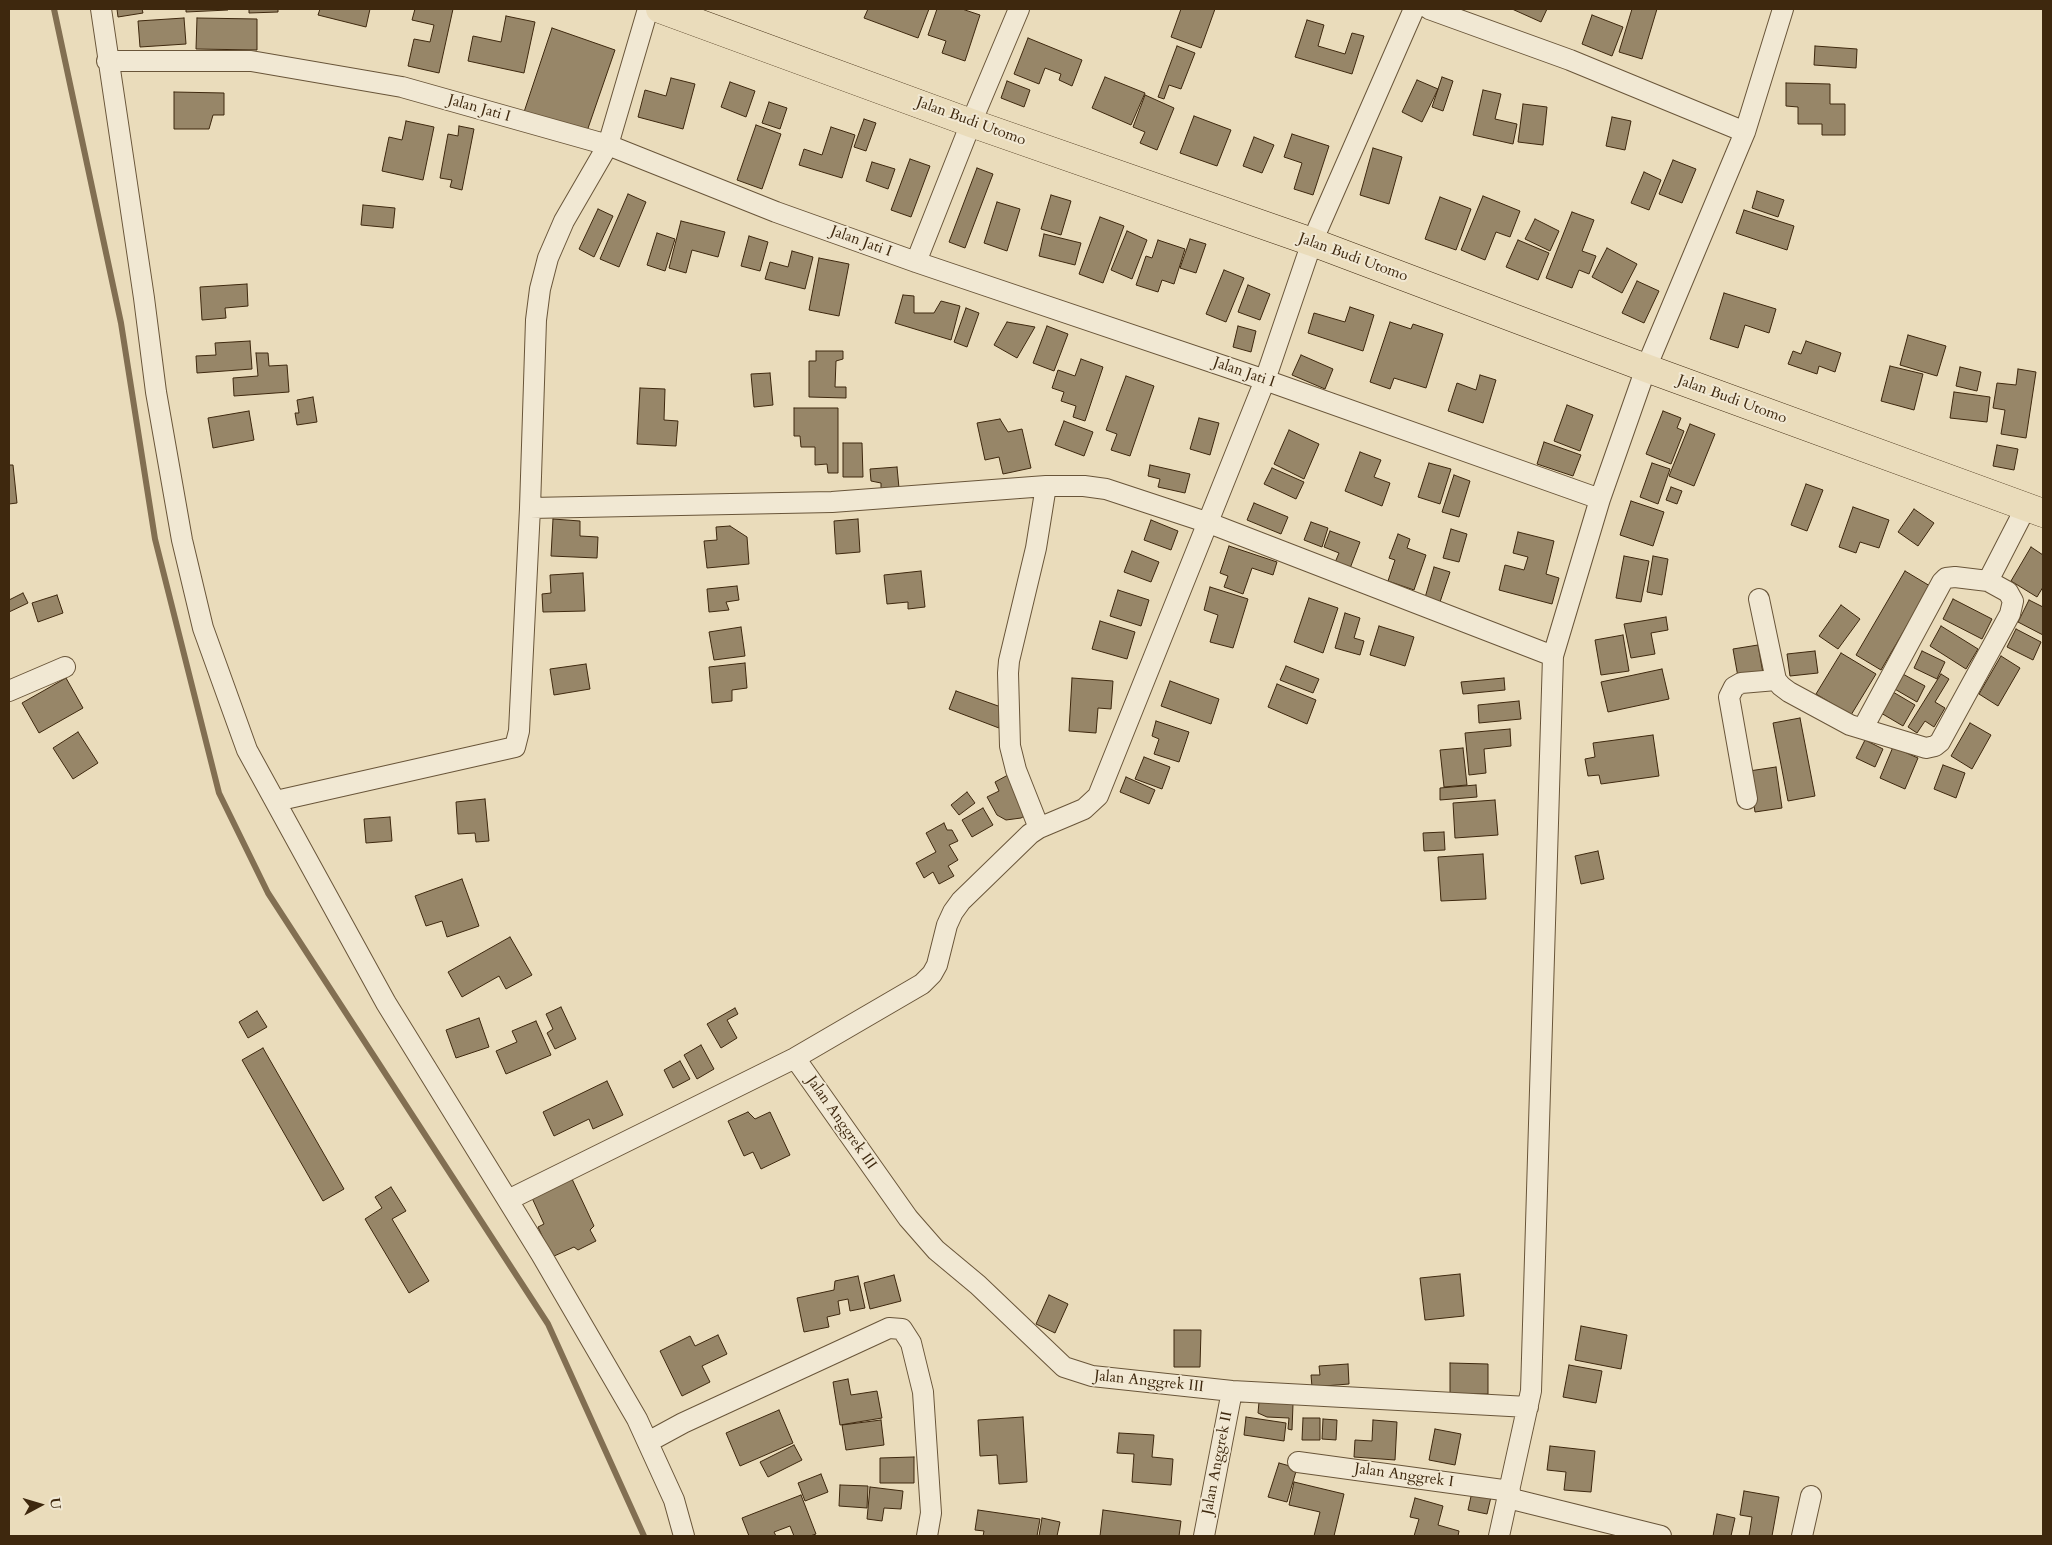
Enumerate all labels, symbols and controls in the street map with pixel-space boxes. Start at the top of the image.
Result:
street label: Jalan Jati I [446,92,512,126]
street label: Jalan Budi Utomo [914,94,1028,150]
street label: Jalan Jati I [828,223,894,261]
street label: Jalan Budi Utomo [1296,230,1410,286]
street label: Jalan Jati I [1211,354,1277,392]
street label: Jalan Budi Utomo [1675,372,1789,428]
street label: Jalan Anggrek III [802,1073,880,1173]
street label: Jalan Anggrek III [1093,1367,1205,1397]
street label: Jalan Anggrek II [1199,1410,1237,1516]
street label: Jalan Anggrek I [1353,1460,1455,1492]
north arrow [15,1480,65,1530]
text: U [45,1497,65,1510]

